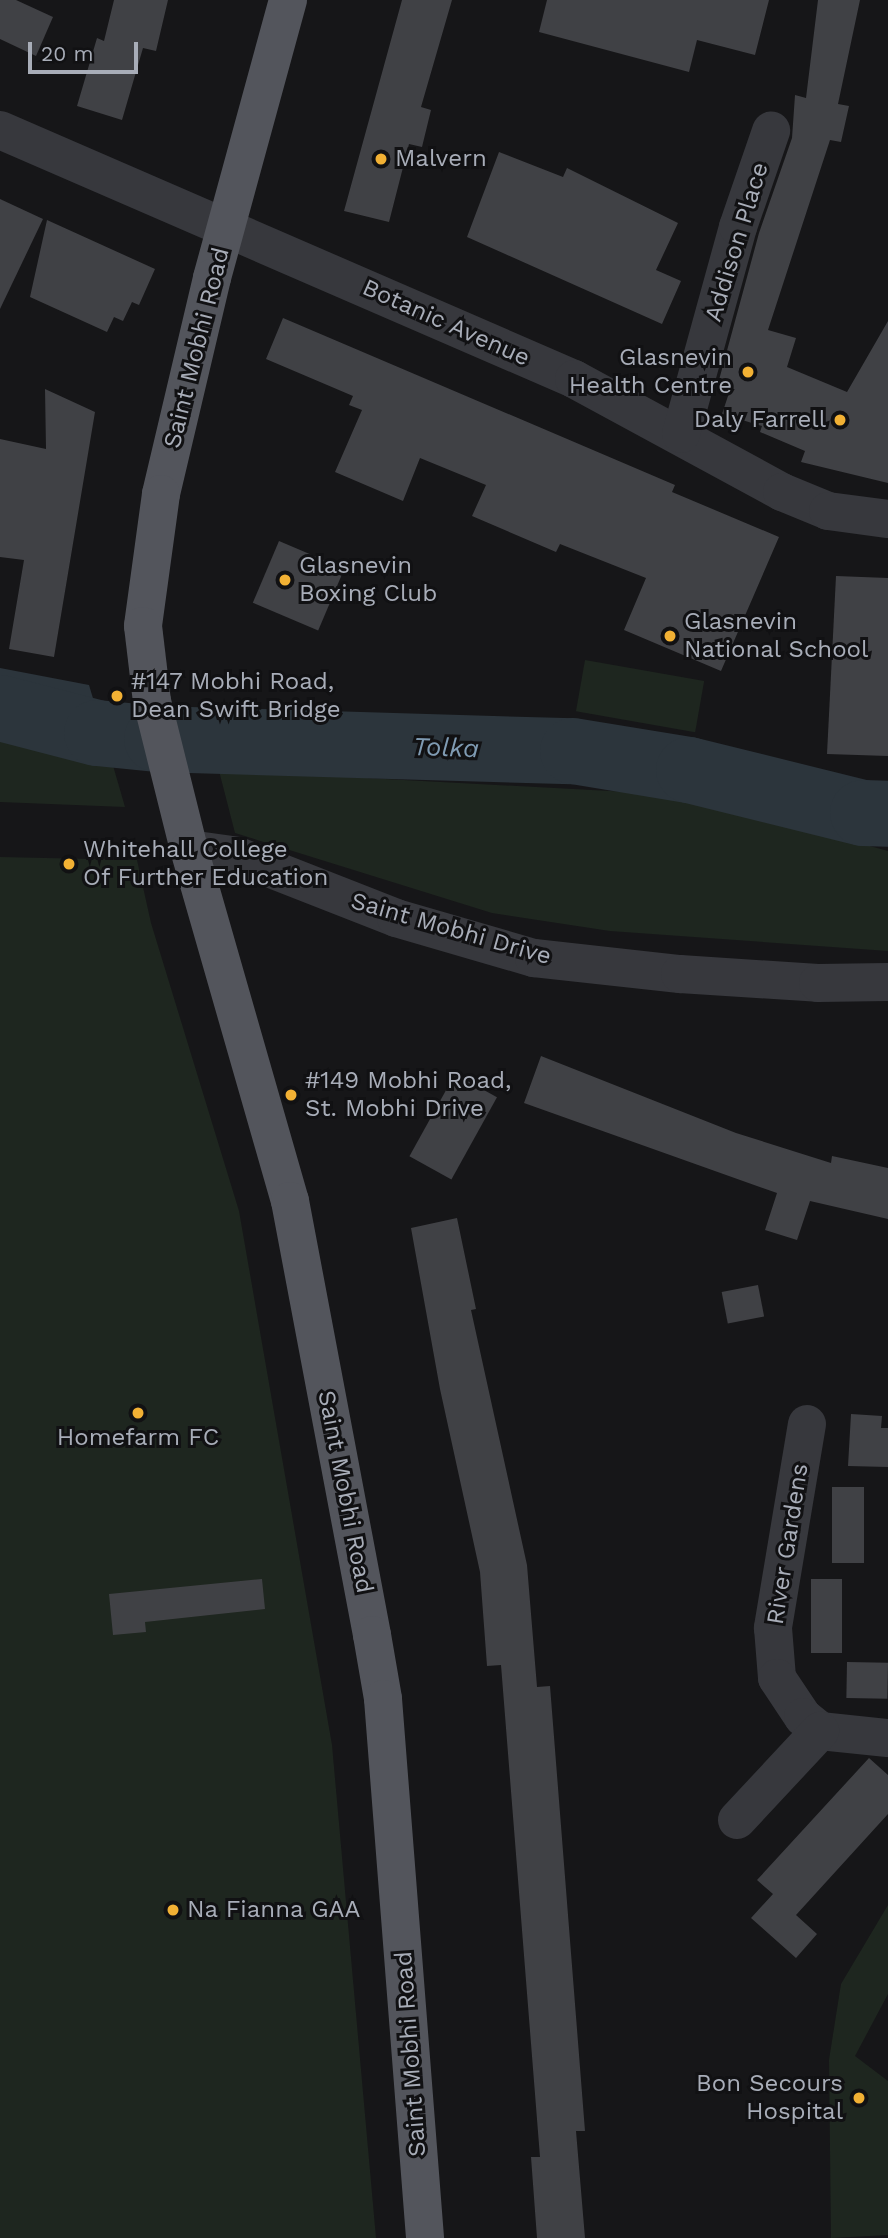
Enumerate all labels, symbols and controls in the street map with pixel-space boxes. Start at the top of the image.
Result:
scale bar [32,28,142,72]
text: 20 m [41,41,93,66]
place label: Malvern [395,145,487,173]
marker: Malvern [373,151,389,167]
street label: Addison Place [699,159,775,325]
street label: Saint Mobhi Road [158,245,236,451]
street label: Botanic Avenue [357,273,535,373]
place label: Glasnevin Health Centre [569,344,732,400]
marker: Glasnevin Health Centre [738,362,758,382]
place label: Daly Farrell [693,406,826,434]
marker: Daly Farrell [832,412,848,428]
place label: Glasnevin Boxing Club [299,552,437,608]
marker: Glasnevin Boxing Club [277,572,293,588]
place label: Glasnevin National School [684,608,869,664]
marker: Glasnevin National School [662,628,678,644]
place label: #147 Mobhi Road, Dean Swift Bridge [131,668,341,724]
marker: #147 Mobhi Road, Dean Swift Bridge [109,688,125,704]
water label: Tolka [412,731,480,765]
place label: Whitehall College Of Further Education [83,836,330,892]
marker: Whitehall College Of Further Education [61,856,77,872]
street label: Saint Mobhi Drive [348,887,554,971]
place label: #149 Mobhi Road, St. Mobhi Drive [305,1067,511,1123]
marker: #149 Mobhi Road, St. Mobhi Drive [283,1087,299,1103]
street label: Saint Mobhi Road [311,1388,379,1596]
marker: Homefarm FC [130,1405,146,1421]
place label: Homefarm FC [57,1424,219,1452]
street label: River Gardens [761,1461,815,1627]
place label: Na Fianna GAA [187,1896,361,1924]
marker: Na Fianna GAA [165,1902,181,1918]
street label: Saint Mobhi Road [389,1950,433,2158]
place label: Bon Secours Hospital [696,2070,843,2126]
marker: Bon Secours Hospital [849,2088,869,2108]

